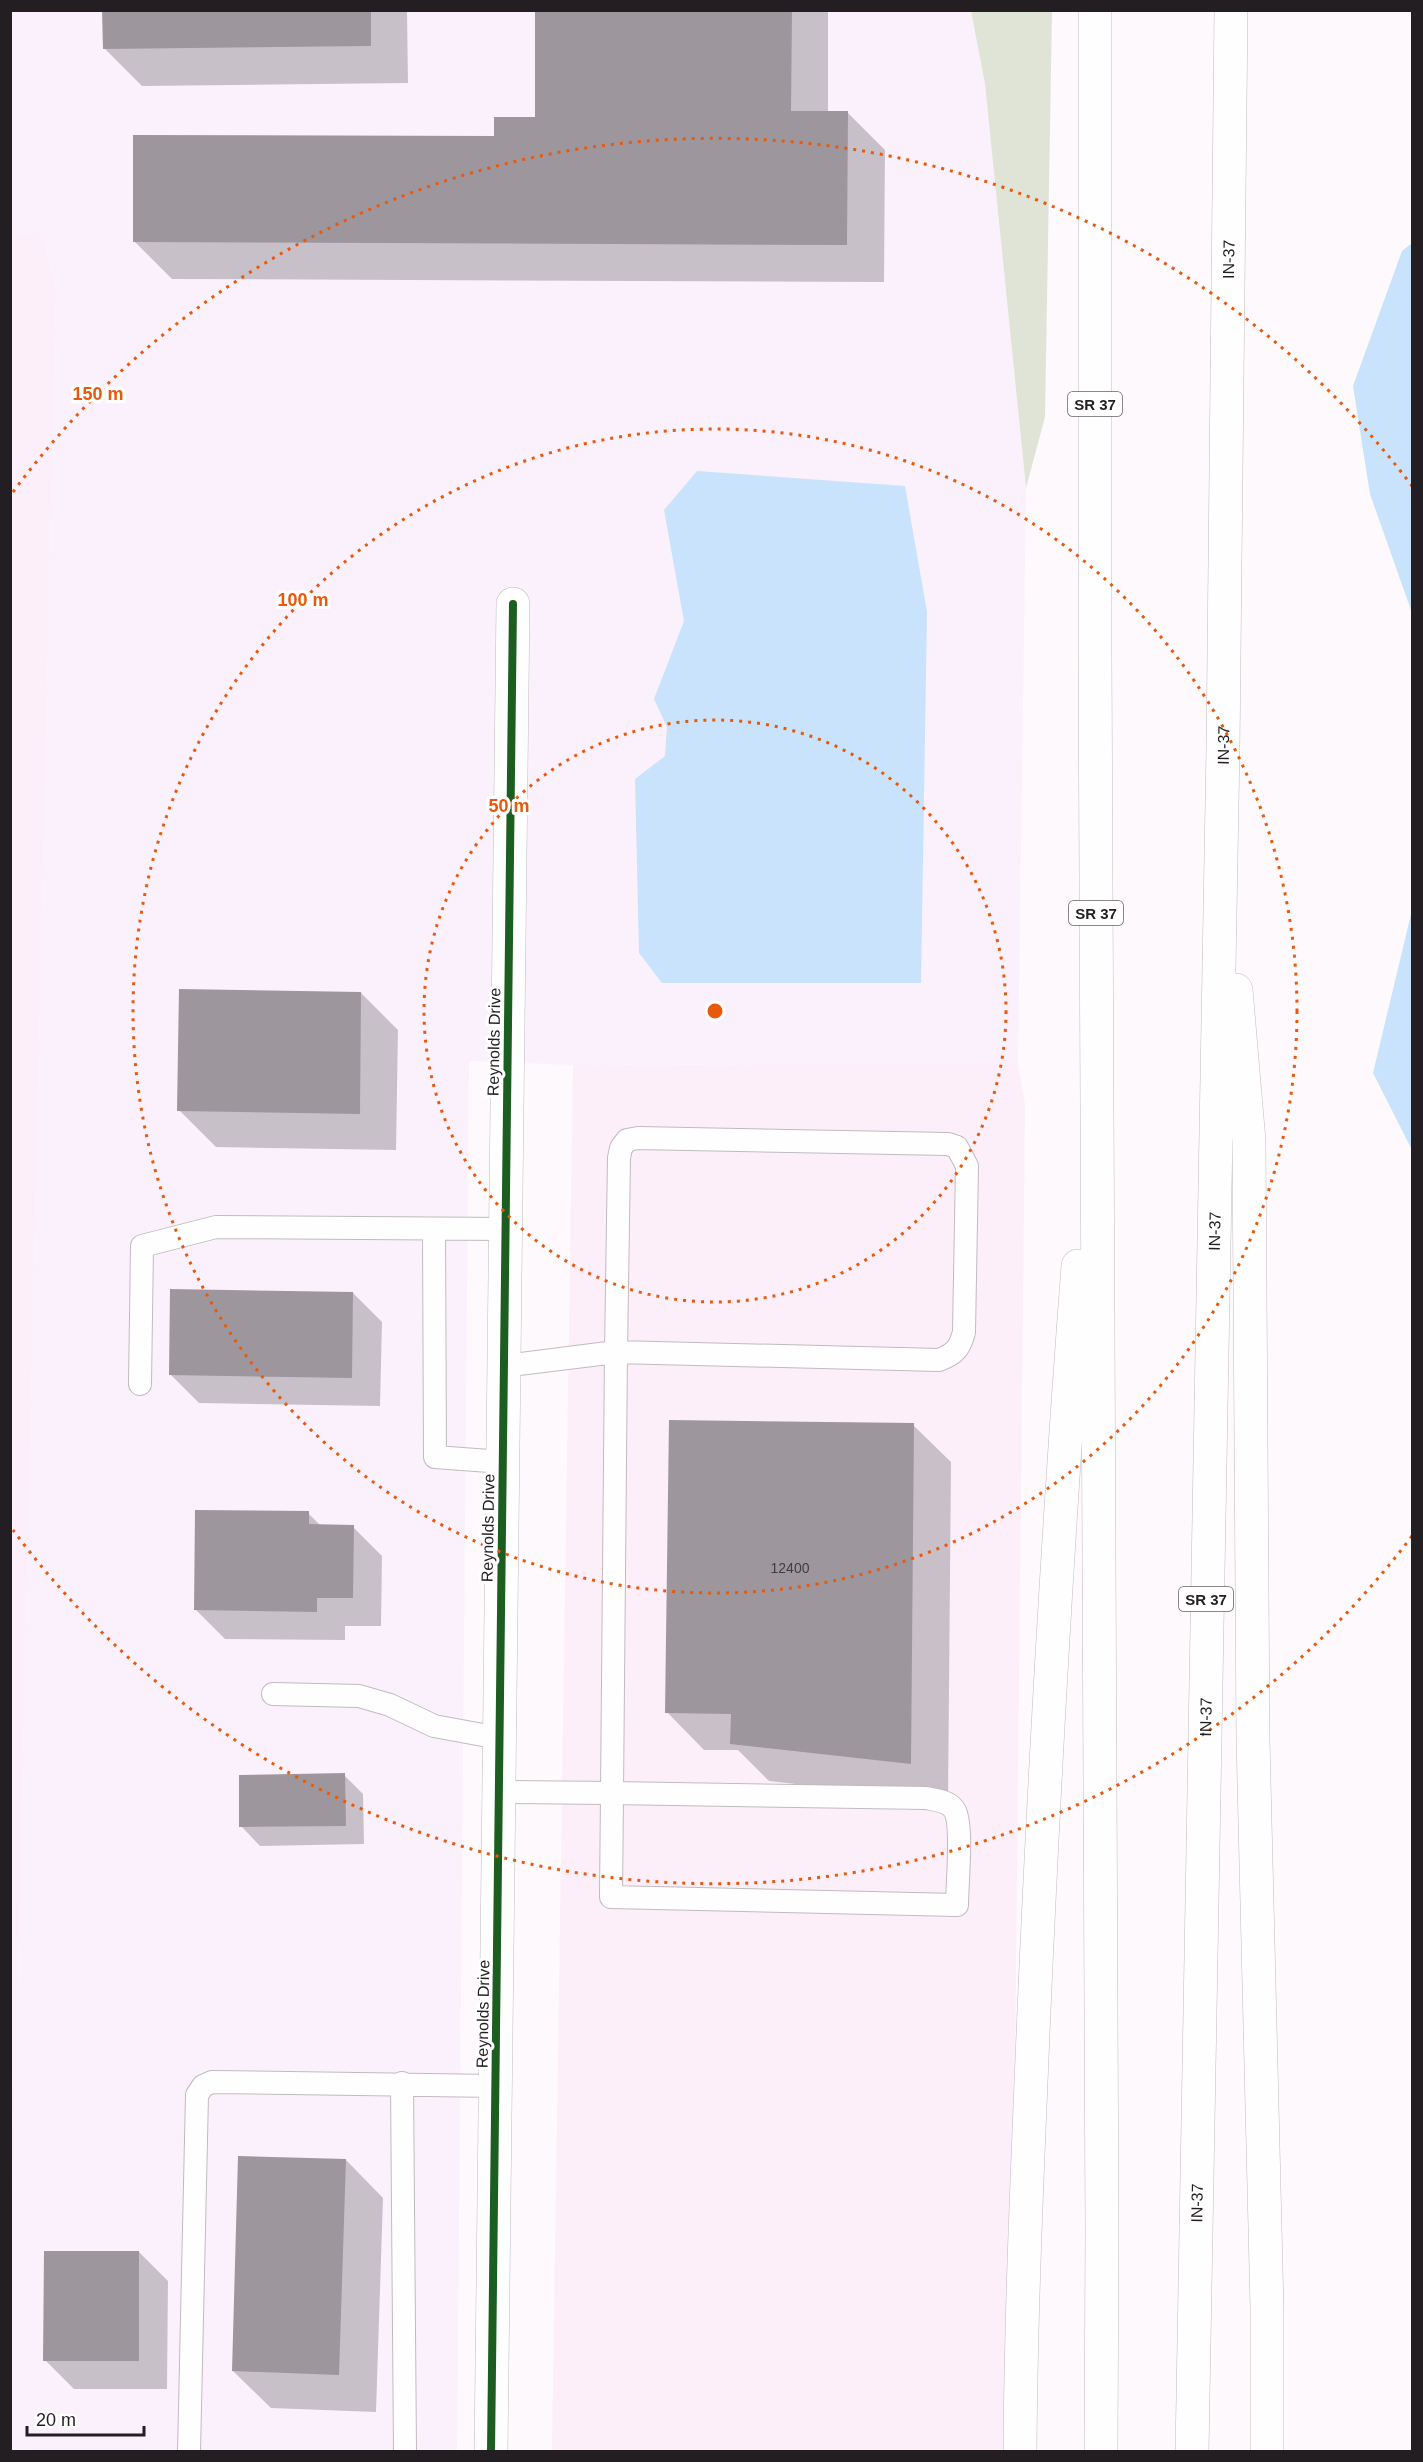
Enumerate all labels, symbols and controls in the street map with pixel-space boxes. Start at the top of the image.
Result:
street label: IN-37 [1220,240,1237,279]
text: 150 m [72,384,124,404]
road number: SR 37 [1068,392,1122,416]
text: 100 m [277,590,329,610]
street label: IN-37 [1214,726,1232,765]
text: 50 m [488,796,530,816]
road number: SR 37 [1069,901,1123,925]
street label: Reynolds Drive [485,988,503,1096]
centre of rings [705,1001,725,1021]
street label: IN-37 [1205,1211,1223,1251]
street label: Reynolds Drive [479,1474,497,1582]
house number: 12400 [771,1560,810,1576]
road number: SR 37 [1179,1587,1233,1611]
street label: IN-37 [1197,1697,1214,1737]
street label: Reynolds Drive [474,1960,492,2068]
street label: IN-37 [1188,2183,1205,2223]
scale bar [27,2399,144,2437]
text: 20 m [36,2410,76,2430]

